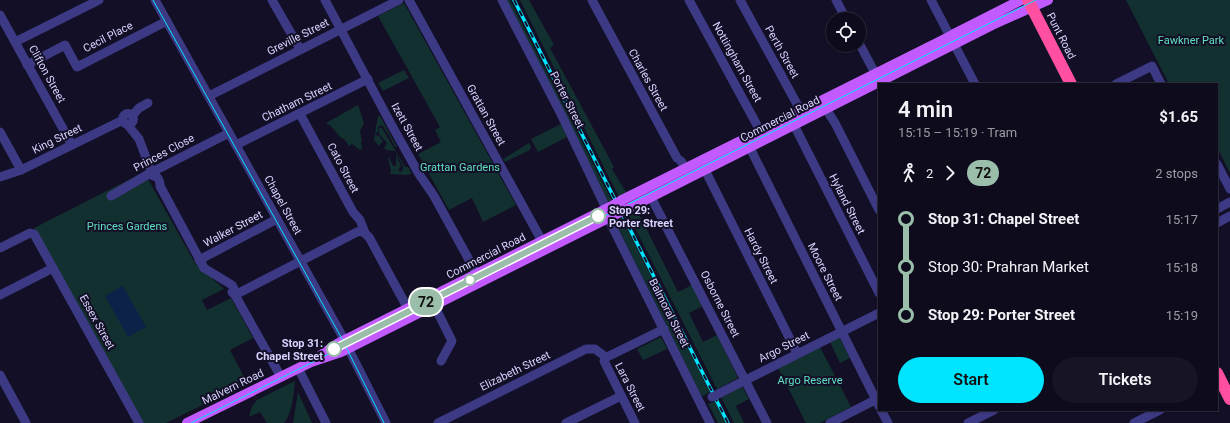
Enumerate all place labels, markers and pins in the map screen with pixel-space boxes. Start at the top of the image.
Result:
place label: Stop 29: Porter Street [609,204,673,230]
marker: Stop 29: Porter Street [590,208,606,224]
unlabelled marker [464,274,476,286]
place label: Stop 31: Chapel Street [256,337,323,363]
marker: Stop 31: Chapel Street [326,341,342,357]

